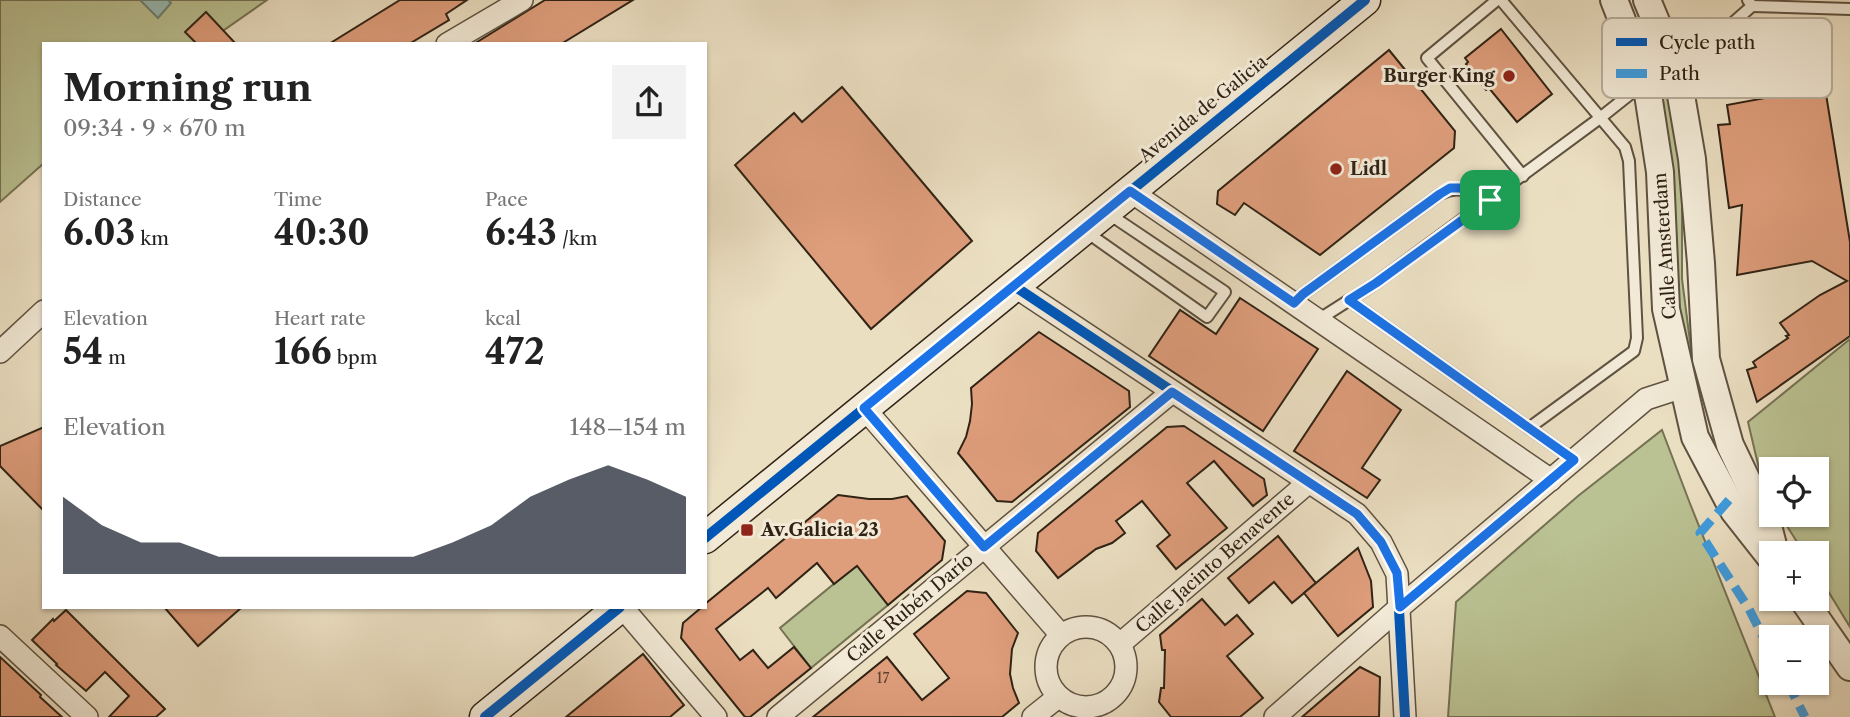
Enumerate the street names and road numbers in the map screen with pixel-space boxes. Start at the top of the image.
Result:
street label: Avenida de Galicia [1134,50,1272,168]
street label: Calle Amsterdam [1649,172,1681,320]
street label: Calle Jacinto Benavente [1131,488,1299,638]
street label: Calle Rubén Darío [842,549,978,667]

